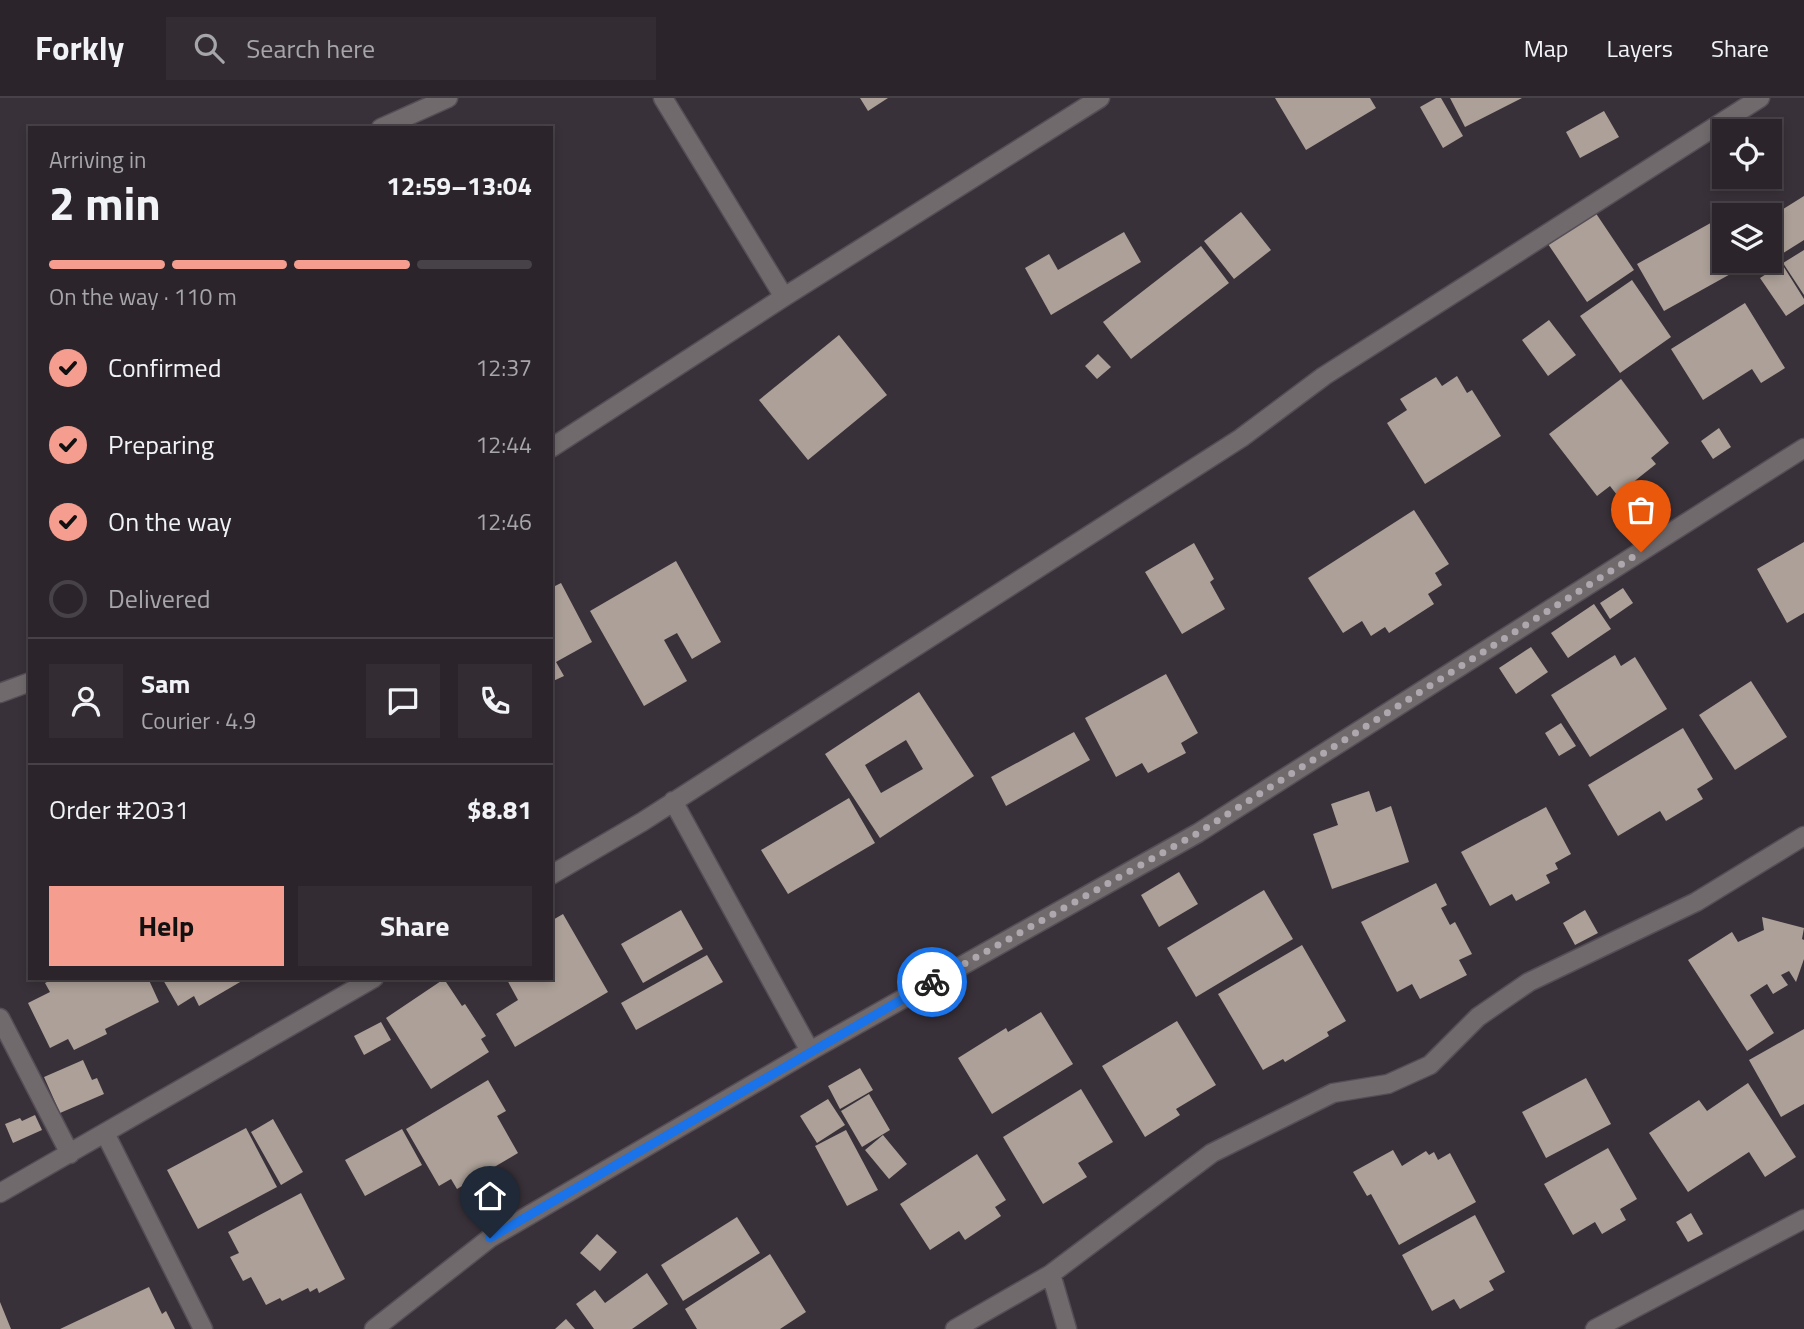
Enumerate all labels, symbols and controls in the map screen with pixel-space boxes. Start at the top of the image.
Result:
search box [166,17,656,80]
text: Forkly [35,23,124,73]
icon: search [190,29,228,67]
text: Search here [246,29,375,68]
text: Map [1524,30,1569,66]
text: Layers [1607,30,1673,66]
text: Share [1711,30,1769,66]
map controls [1712,119,1782,273]
button: locate [1712,119,1782,189]
text: Arriving in [49,142,146,177]
text: 12:59–13:04 [386,166,532,205]
text: 2 min [49,168,161,238]
button: layers [1712,203,1782,273]
text: On the way · 110 m [49,279,237,314]
text: Confirmed [108,348,222,387]
icon: check [49,349,87,387]
text: 12:37 [475,350,532,385]
text: Preparing [108,425,214,464]
icon: check [49,426,87,464]
text: 12:44 [475,427,532,462]
pin [1611,480,1671,552]
icon: bag [1622,491,1660,529]
text: On the way [108,502,232,541]
icon: check [49,503,87,541]
text: 12:46 [475,504,532,539]
text: Delivered [108,579,211,618]
button: person [49,664,123,738]
text: Sam [141,664,190,703]
button: chat [366,664,440,738]
button: phone [458,664,532,738]
text: Courier · 4.9 [141,703,256,738]
text: Order #2031 [49,790,189,829]
text: $8.81 [467,790,532,829]
button: Help [49,886,284,966]
button: Share [298,886,532,966]
courier [897,947,967,1017]
icon: bike [913,963,951,1001]
pin [460,1166,520,1238]
icon: home [471,1177,509,1215]

